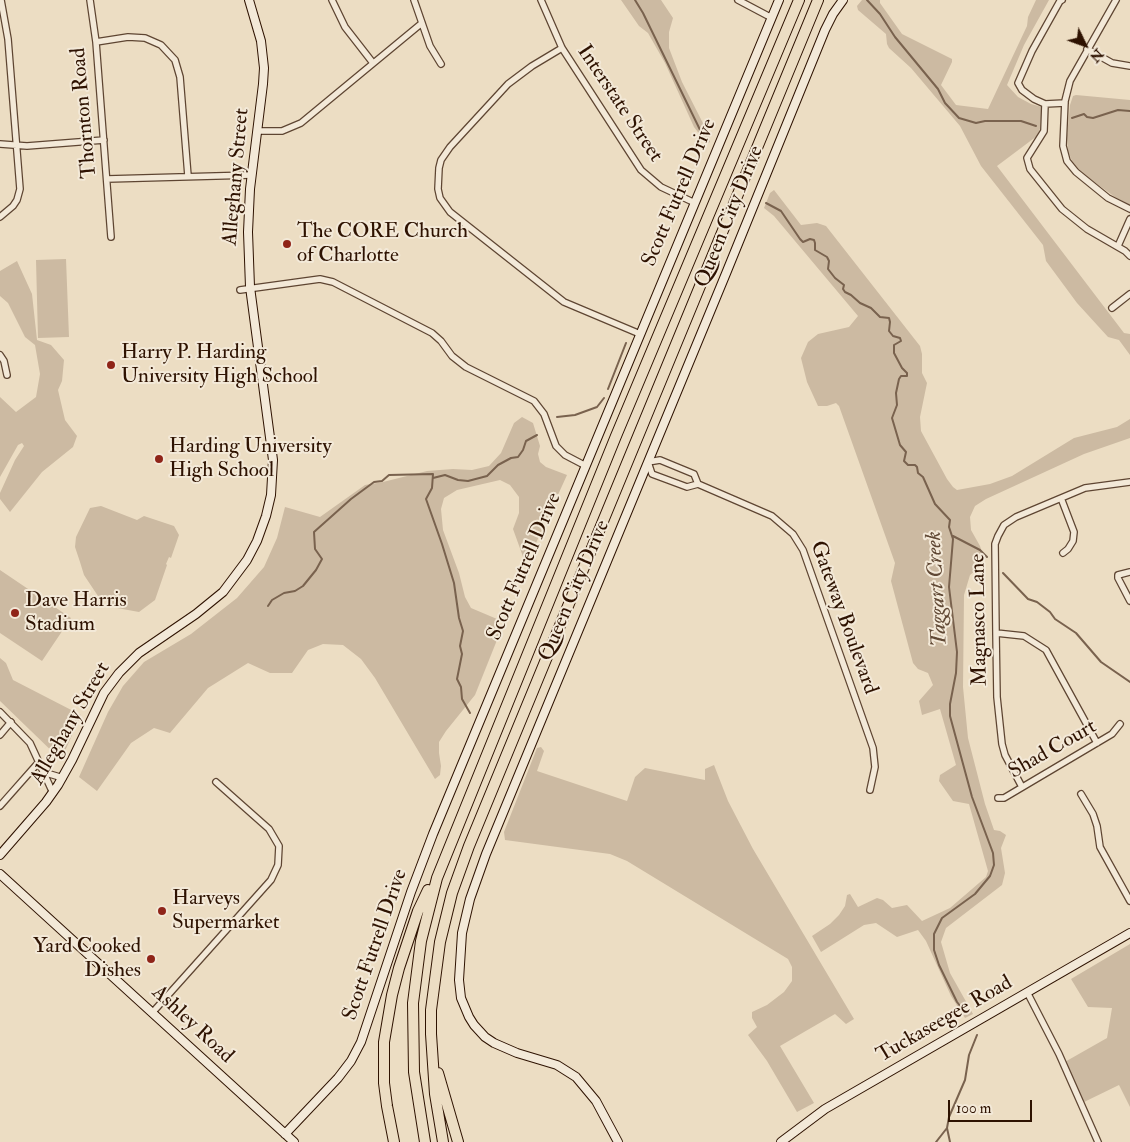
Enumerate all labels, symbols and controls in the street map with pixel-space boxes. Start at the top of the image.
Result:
north arrow [1060,20,1110,70]
street label: Interstate Street [571,41,667,167]
text: N [1086,45,1107,66]
street label: Thornton Road [67,47,103,179]
street label: Alleghany Street [218,107,256,247]
street label: Scott Futrell Drive [637,115,723,271]
street label: Queen City Drive [690,142,770,292]
place label: The CORE Church of Charlotte [297,219,468,269]
marker: The CORE Church of Charlotte [281,238,293,250]
place label: Harry P. Harding University High School [121,340,318,390]
marker: Harry P. Harding University High School [105,359,117,371]
place label: Harding University High School [169,434,332,484]
marker: Harding University High School [153,453,165,465]
street label: Scott Futrell Drive [482,489,568,645]
street label: Queen City Drive [534,517,616,665]
water label: Taggart Creek [922,531,954,647]
street label: Gateway Boulevard [804,538,882,698]
street label: Magnasco Lane [966,554,994,686]
place label: Dave Harris Stadium [25,588,127,638]
marker: Dave Harris Stadium [9,607,21,619]
street label: Alleghany Street [26,658,116,790]
street label: Shad Court [1005,715,1101,785]
street label: Scott Futrell Drive [338,866,414,1024]
place label: Harveys Supermarket [172,886,280,936]
marker: Harveys Supermarket [156,905,168,917]
place label: Yard Cooked Dishes [33,934,141,984]
marker: Yard Cooked Dishes [145,953,157,965]
street label: Tuckaseegee Road [873,971,1017,1069]
street label: Ashley Road [146,981,238,1069]
scale bar [950,1090,1034,1122]
text: 100 m [956,1099,991,1118]

